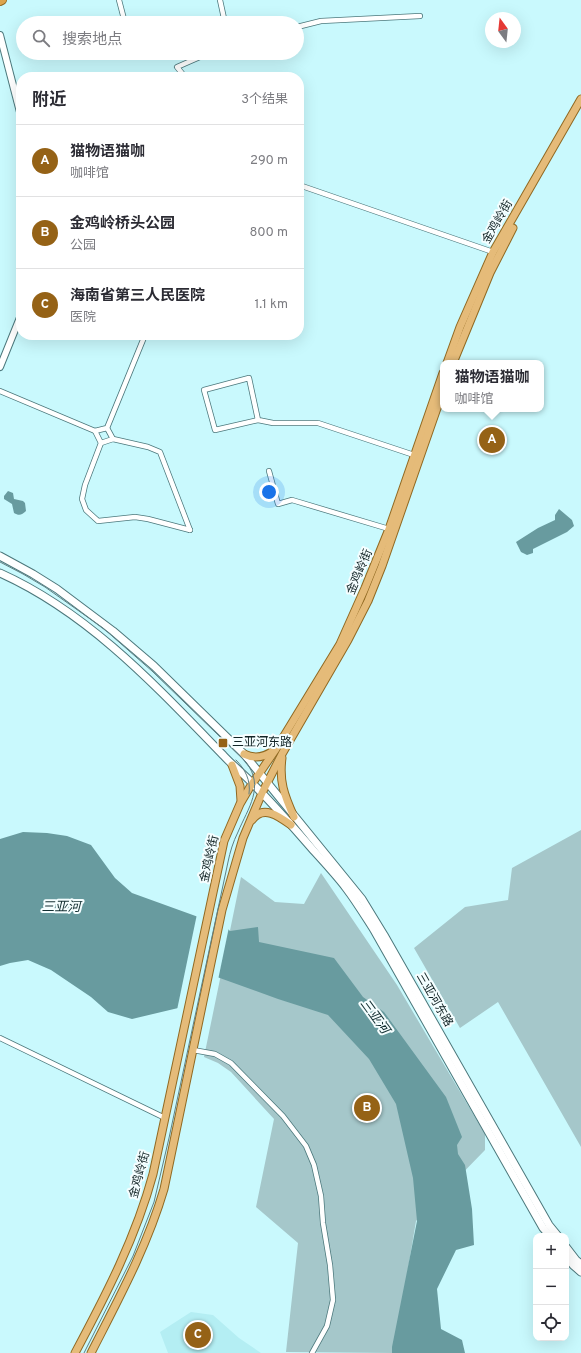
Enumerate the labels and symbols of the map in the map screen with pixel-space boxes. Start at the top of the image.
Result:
north arrow [485,12,521,48]
street label: 金鸡岭街 [479,197,517,247]
pin: A [479,425,505,455]
your location [259,482,279,502]
street label: 金鸡岭街 [343,547,377,597]
place label: 三亚河东路 [232,735,292,751]
marker: 三亚河东路 [217,737,229,749]
street label: 金鸡岭街 [197,834,223,884]
water label: 三亚河 [41,900,83,916]
street label: 三亚河东路 [412,970,456,1030]
water label: 三亚河 [356,997,394,1040]
pin: B [354,1093,380,1123]
street label: 金鸡岭街 [126,1150,154,1200]
pin: C [185,1320,211,1350]

